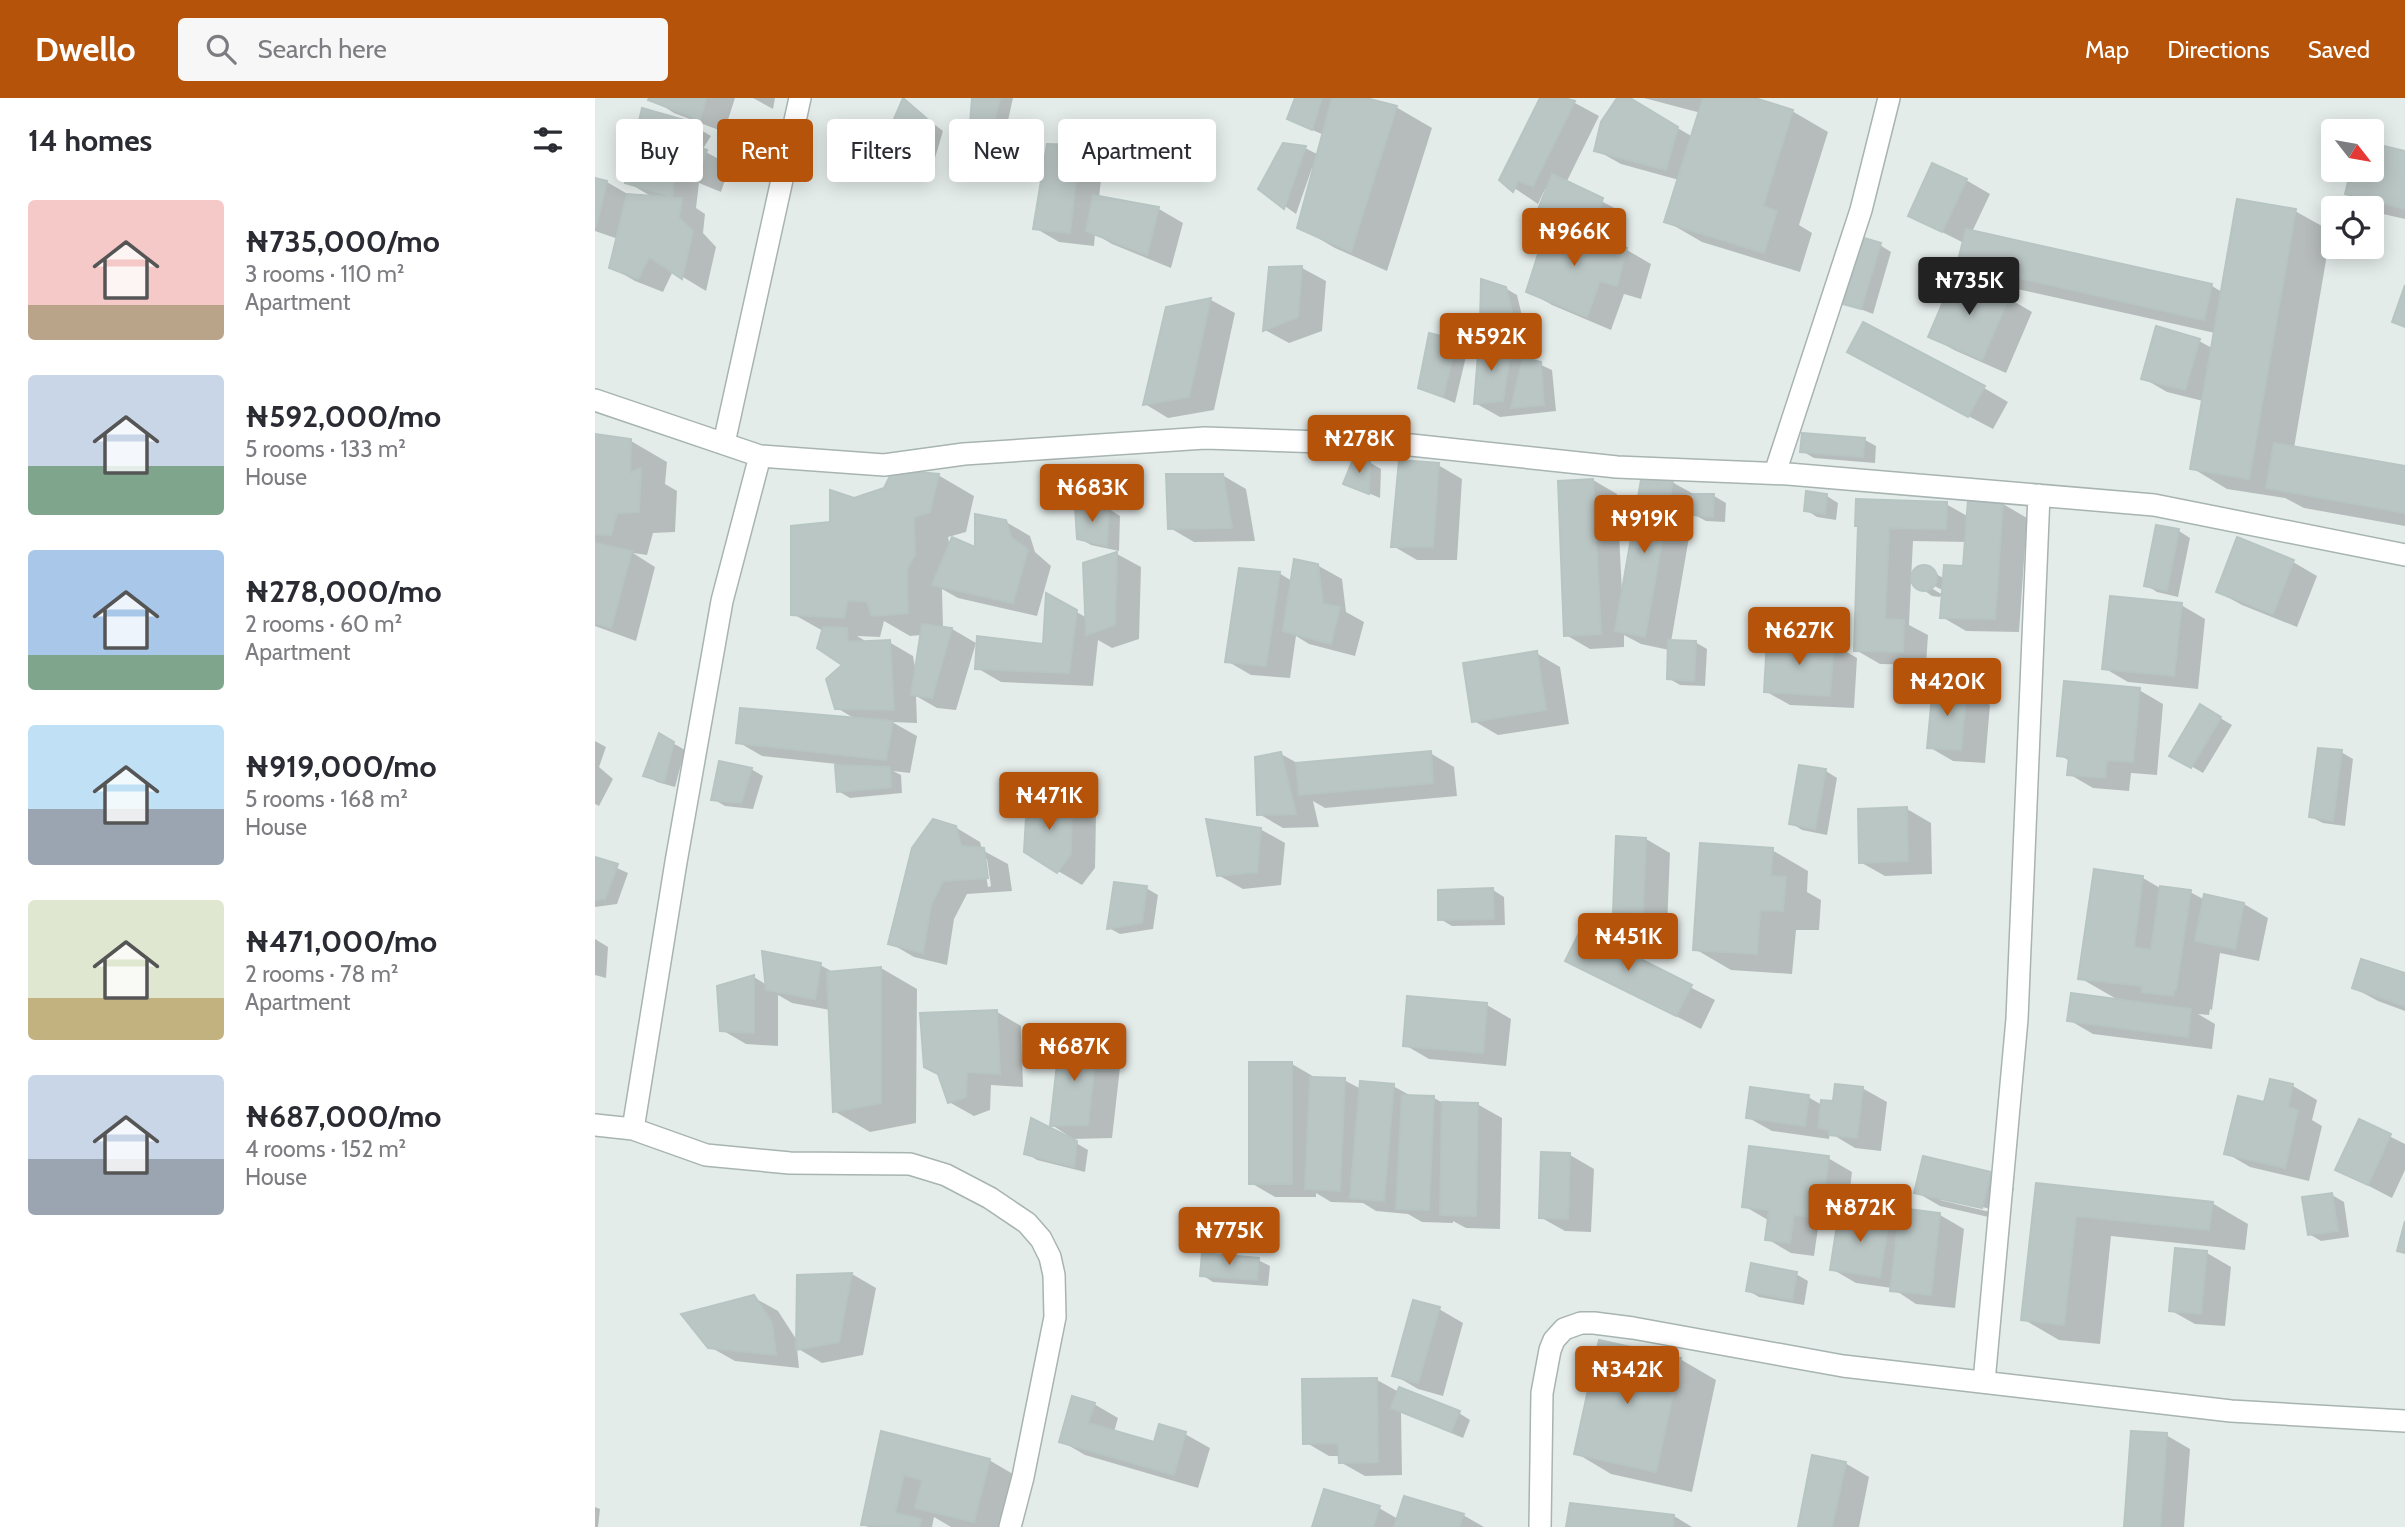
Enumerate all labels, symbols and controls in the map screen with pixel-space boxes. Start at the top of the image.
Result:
search box [178,18,668,81]
text: Dwello [35,29,136,69]
icon: search [202,30,240,68]
text: Search here [258,33,387,65]
text: Map [2085,35,2129,64]
text: Directions [2167,35,2270,64]
text: Saved [2308,35,2370,64]
chip: Buy [616,119,703,182]
chip: Rent [717,119,813,182]
chip: Filters [827,119,935,182]
chip: New [949,119,1044,182]
chip: Apartment [1058,119,1216,182]
north arrow [2321,119,2383,182]
map controls [2321,119,2384,259]
icon: filters [529,121,567,159]
text: 14 homes [28,122,152,159]
button: locate [2321,196,2384,259]
pin: ₦966K [1525,208,1623,268]
text: ₦966K [1538,217,1610,245]
text: ₦735,000/mo [245,223,440,260]
icon: home [84,228,168,312]
pin: ₦735K [1920,258,2018,317]
text: 3 rooms · 110 m² [245,260,404,288]
text: ₦735K [1934,266,2004,294]
text: Apartment [245,288,350,316]
pin: ₦592K [1442,314,1540,373]
text: ₦592K [1456,322,1526,350]
text: ₦592,000/mo [245,398,441,435]
icon: home [84,403,168,487]
pin: ₦278K [1310,416,1408,475]
text: ₦278K [1324,424,1394,452]
text: 5 rooms · 133 m² [245,435,406,463]
text: House [245,463,307,491]
pin: ₦683K [1043,464,1141,524]
text: ₦683K [1056,473,1128,501]
pin: ₦919K [1595,496,1693,555]
text: ₦919K [1610,504,1678,532]
text: ₦278,000/mo [245,573,442,610]
icon: home [84,578,168,662]
pin: ₦627K [1750,608,1848,667]
text: 2 rooms · 60 m² [245,610,402,638]
text: ₦627K [1764,616,1834,644]
text: Apartment [245,638,350,666]
pin: ₦420K [1898,658,1996,718]
text: ₦420K [1909,667,1985,695]
text: ₦919,000/mo [245,748,437,785]
icon: home [84,753,168,837]
pin: ₦471K [1000,772,1098,832]
text: ₦471K [1015,781,1083,809]
text: 5 rooms · 168 m² [245,785,408,813]
text: House [245,813,307,841]
pin: ₦451K [1579,914,1677,973]
text: ₦451K [1594,922,1662,950]
text: ₦471,000/mo [245,923,437,960]
icon: home [84,928,168,1012]
text: 2 rooms · 78 m² [245,960,399,988]
text: Apartment [245,988,350,1016]
pin: ₦687K [1025,1024,1123,1083]
text: ₦687K [1038,1032,1110,1060]
text: ₦687,000/mo [245,1098,441,1135]
icon: home [84,1103,168,1187]
text: 4 rooms · 152 m² [245,1135,406,1163]
text: House [245,1163,307,1191]
pin: ₦872K [1811,1184,1909,1244]
text: ₦872K [1825,1193,1895,1221]
pin: ₦775K [1180,1208,1278,1267]
text: ₦775K [1195,1216,1263,1244]
pin: ₦342K [1578,1346,1676,1406]
text: ₦342K [1591,1355,1663,1383]

